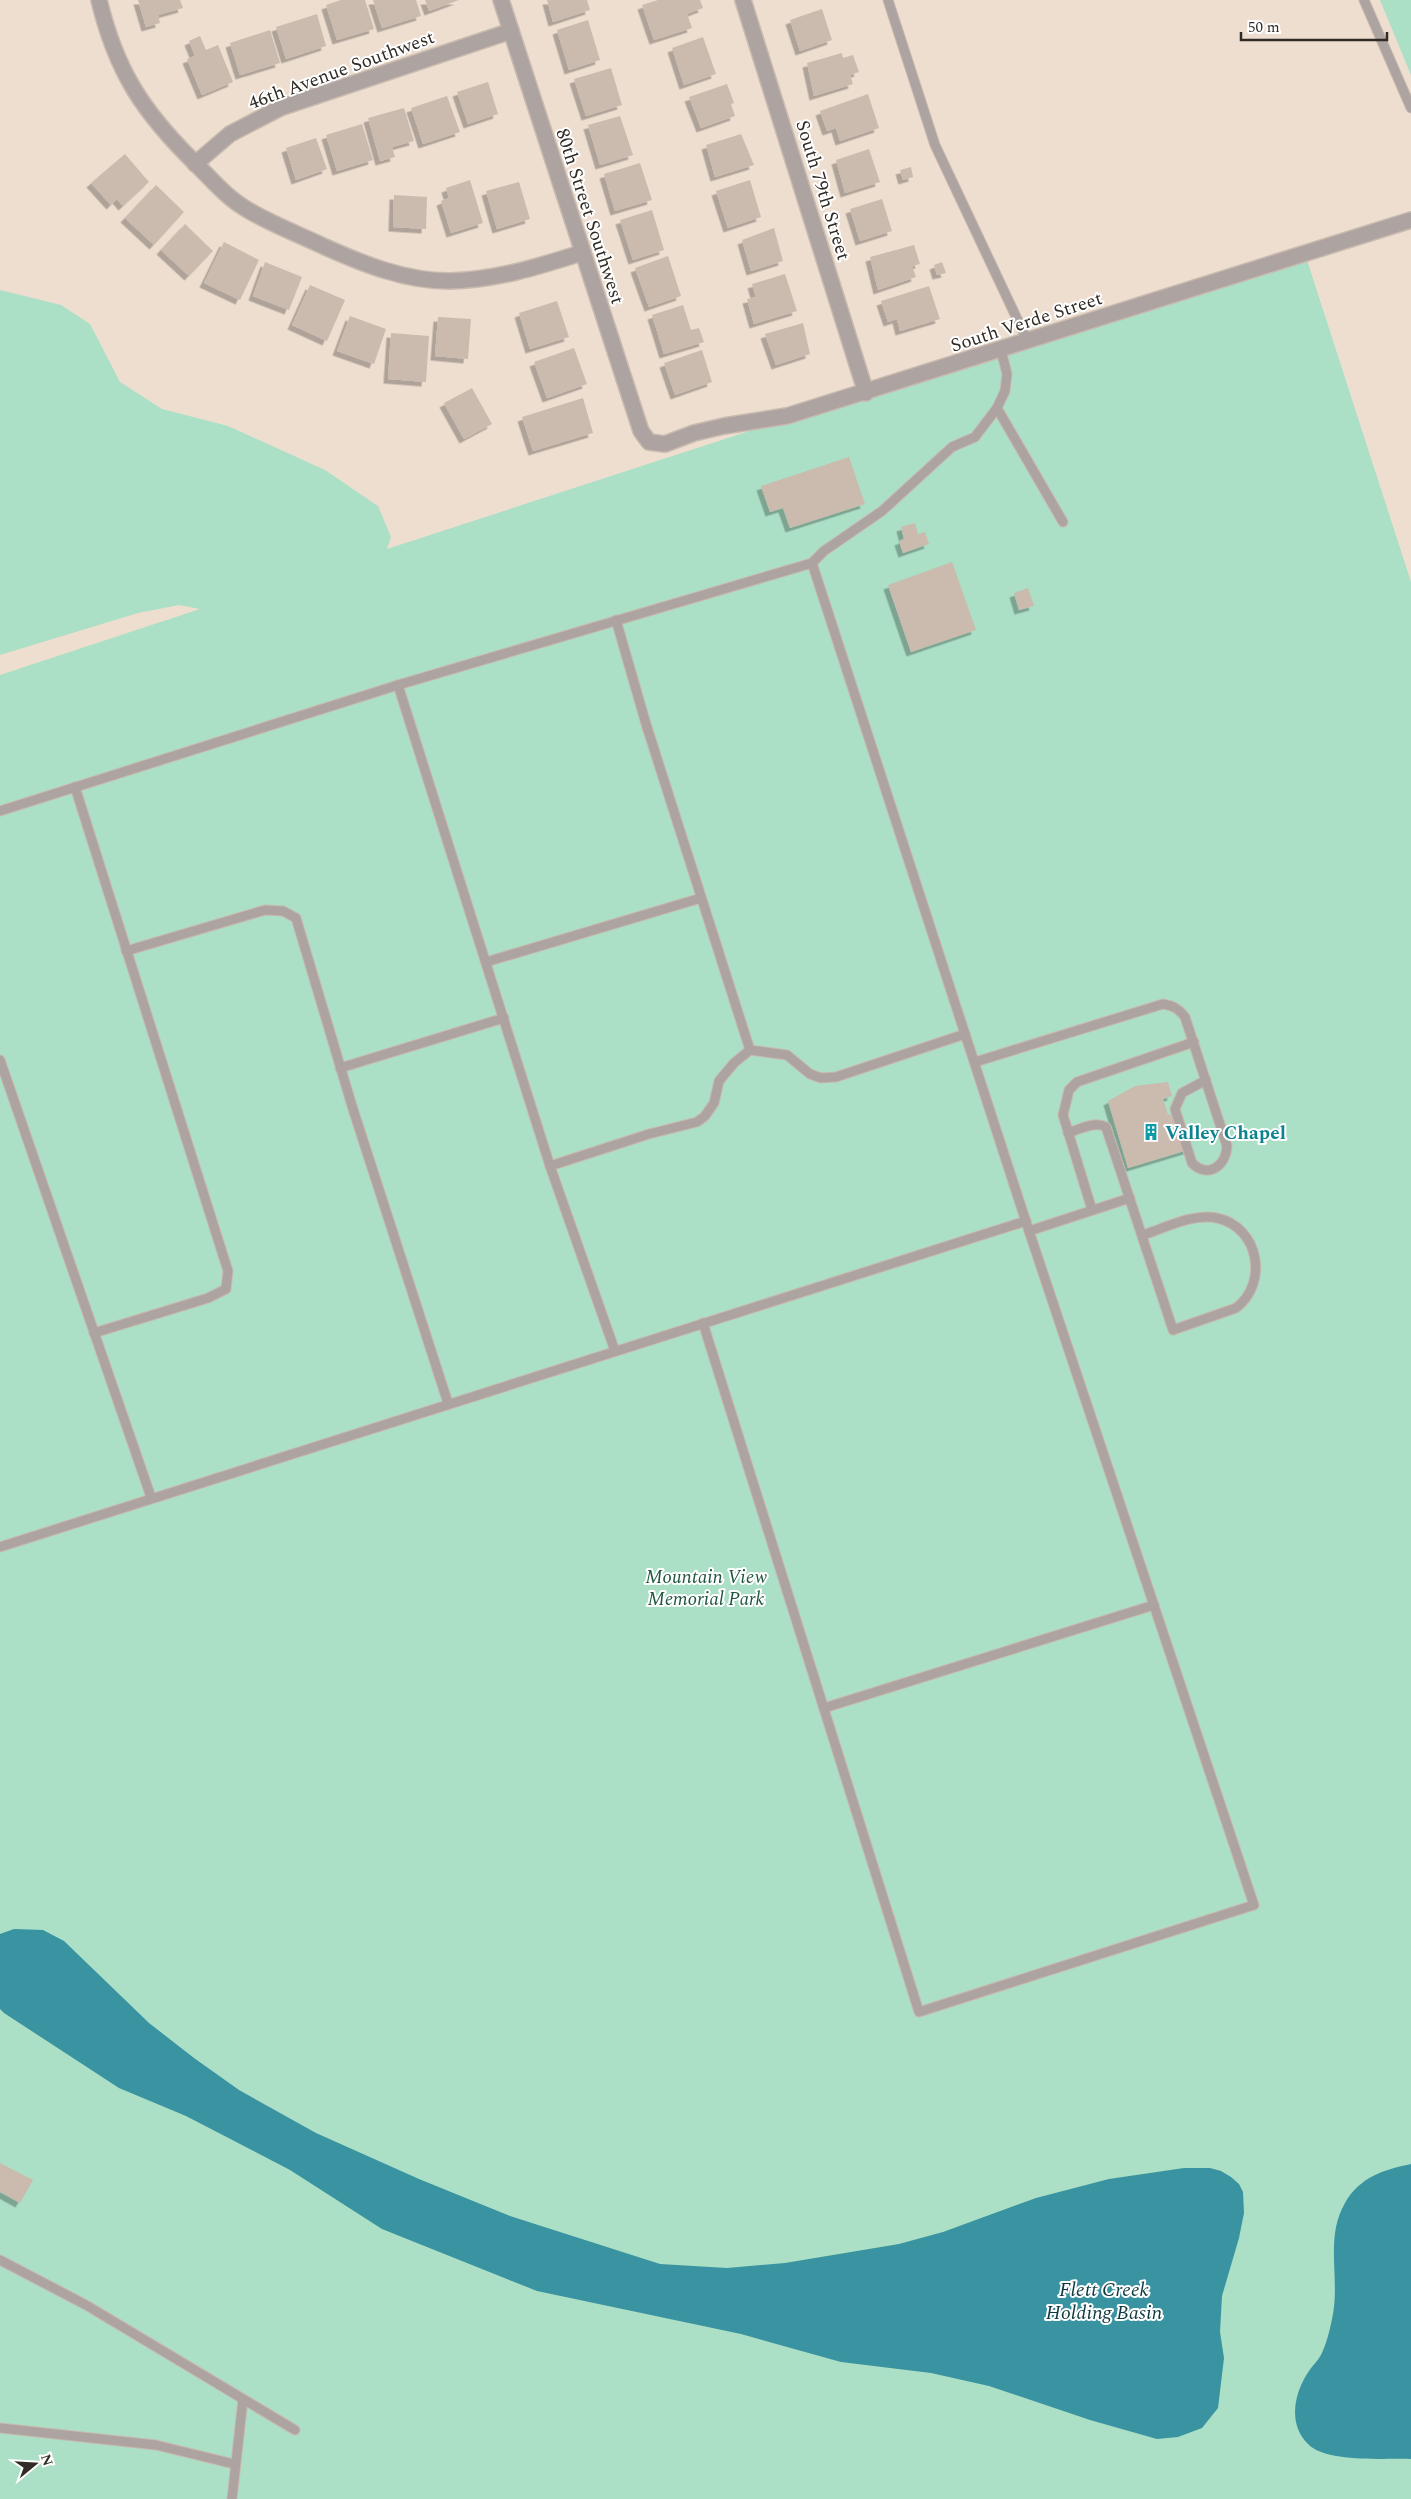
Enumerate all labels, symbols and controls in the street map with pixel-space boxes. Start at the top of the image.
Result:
scale bar [1241,10,1387,42]
text: 50 m [1248,16,1280,39]
street label: 46th Avenue Southwest [244,23,439,118]
street label: South 79th Street [787,117,858,264]
street label: 80th Street Southwest [547,125,632,308]
street label: South Verde Street [947,284,1106,361]
place label: Valley Chapel [1165,1119,1286,1148]
building icon: Valley Chapel [1141,1122,1161,1142]
park label: Mountain View Memorial Park [645,1563,767,1614]
water label: Flett Creek Holding Basin [1046,2275,1163,2328]
north arrow [10,2439,60,2489]
text: N [35,2451,59,2469]

